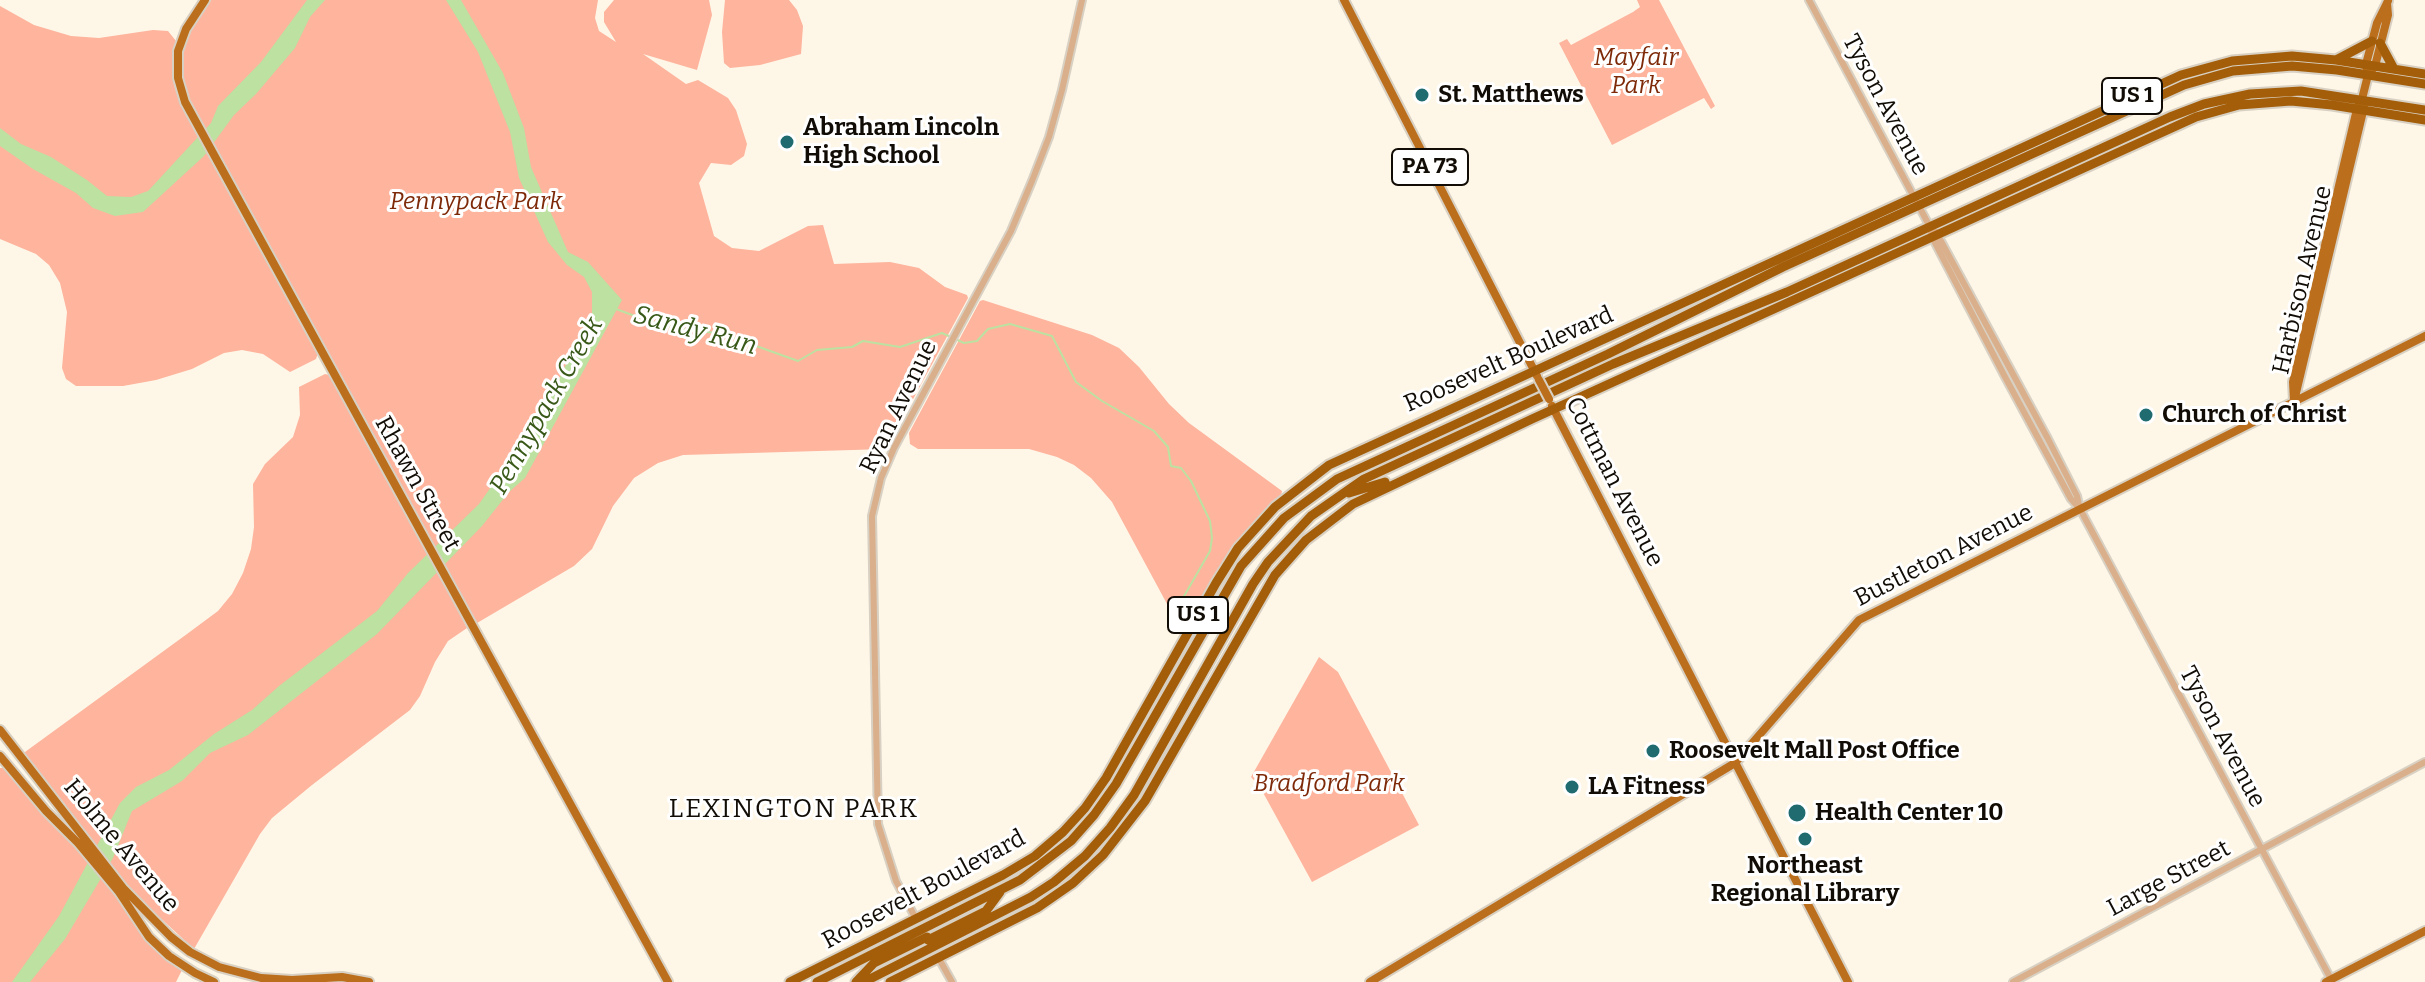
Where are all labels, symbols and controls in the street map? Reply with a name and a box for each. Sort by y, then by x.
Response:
street label: Tyson Avenue [1836,30,1934,180]
park label: Mayfair Park [1594,44,1678,100]
road number: US 1 [2102,78,2162,114]
place label: St. Matthews [1438,81,1584,109]
marker: St. Matthews [1413,86,1431,104]
place label: Abraham Lincoln High School [803,114,999,170]
marker: Abraham Lincoln High School [778,133,796,151]
road number: PA 73 [1392,149,1468,185]
street label: Harbison Avenue [2267,183,2339,377]
park label: Pennypack Park [389,188,563,216]
water label: Sandy Run [630,300,760,362]
street label: Roosevelt Boulevard [1400,301,1618,419]
water label: Pennypack Creek [484,312,610,500]
street label: Ryan Avenue [854,336,944,478]
street label: Cottman Avenue [1559,392,1669,572]
place label: Church of Christ [2162,401,2347,429]
marker: Church of Christ [2137,406,2155,424]
street label: Rhawn Street [368,411,466,557]
street label: Bustleton Avenue [1850,499,2038,613]
road number: US 1 [1168,597,1228,633]
street label: Tyson Avenue [2173,662,2271,812]
place label: Roosevelt Mall Post Office [1669,737,1960,765]
marker: Roosevelt Mall Post Office [1644,742,1662,760]
park label: Bradford Park [1253,770,1405,798]
place label: LA Fitness [1588,773,1705,801]
street label: Holme Avenue [57,774,185,918]
marker: LA Fitness [1563,778,1581,796]
district label: LEXINGTON PARK [669,794,919,826]
place label: Health Center 10 [1815,799,2003,827]
marker: Health Center 10 [1786,802,1808,824]
street label: Roosevelt Boulevard [818,824,1030,956]
marker: Northeast Regional Library [1796,830,1814,848]
street label: Large Street [2103,835,2235,923]
place label: Northeast Regional Library [1711,852,1899,908]

